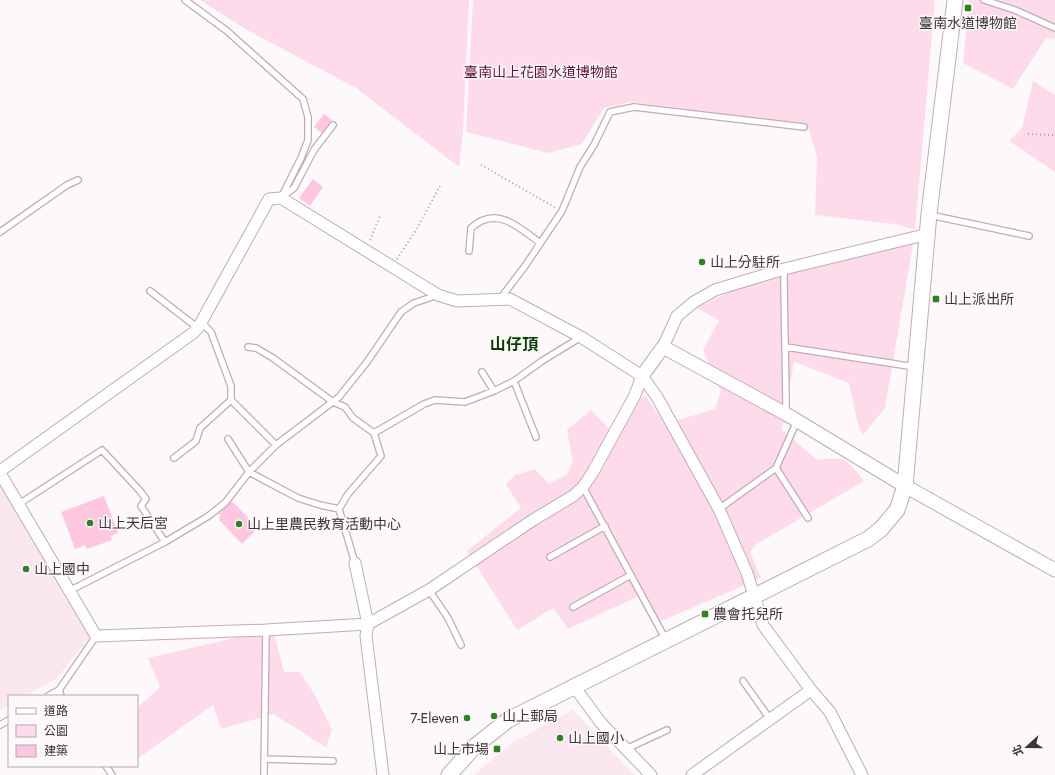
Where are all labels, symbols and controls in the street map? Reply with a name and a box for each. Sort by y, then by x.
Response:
marker: 臺南水道博物館 [963,3,973,13]
place label: 臺南水道博物館 [919,13,1017,33]
park label: 臺南山上花園水道博物館 [464,62,618,82]
place label: 山上分駐所 [710,252,780,272]
marker: 山上分駐所 [697,257,707,267]
place label: 山上派出所 [944,289,1014,309]
marker: 山上派出所 [931,294,941,304]
district label: 山仔頂 [490,333,539,356]
place label: 山上天后宮 [98,513,168,533]
place label: 山上里農民教育活動中心 [247,514,401,534]
marker: 山上天后宮 [85,518,95,528]
marker: 山上里農民教育活動中心 [234,519,244,529]
place label: 山上國中 [34,559,90,579]
marker: 山上國中 [21,564,31,574]
place label: 農會托兒所 [713,604,783,624]
marker: 農會托兒所 [700,609,710,619]
legend [8,695,138,767]
text: 道路 [44,702,68,720]
place label: 山上郵局 [502,706,558,726]
place label: 7-Eleven [410,708,459,728]
marker: 山上郵局 [489,711,499,721]
marker: 7-Eleven [462,713,472,723]
text: 公園 [44,722,68,740]
north arrow [1007,727,1047,767]
place label: 山上國小 [568,728,624,748]
marker: 山上國小 [555,733,565,743]
place label: 山上市場 [433,739,489,759]
text: 建築 [44,742,68,760]
text: 北 [1008,743,1027,759]
marker: 山上市場 [492,744,502,754]

